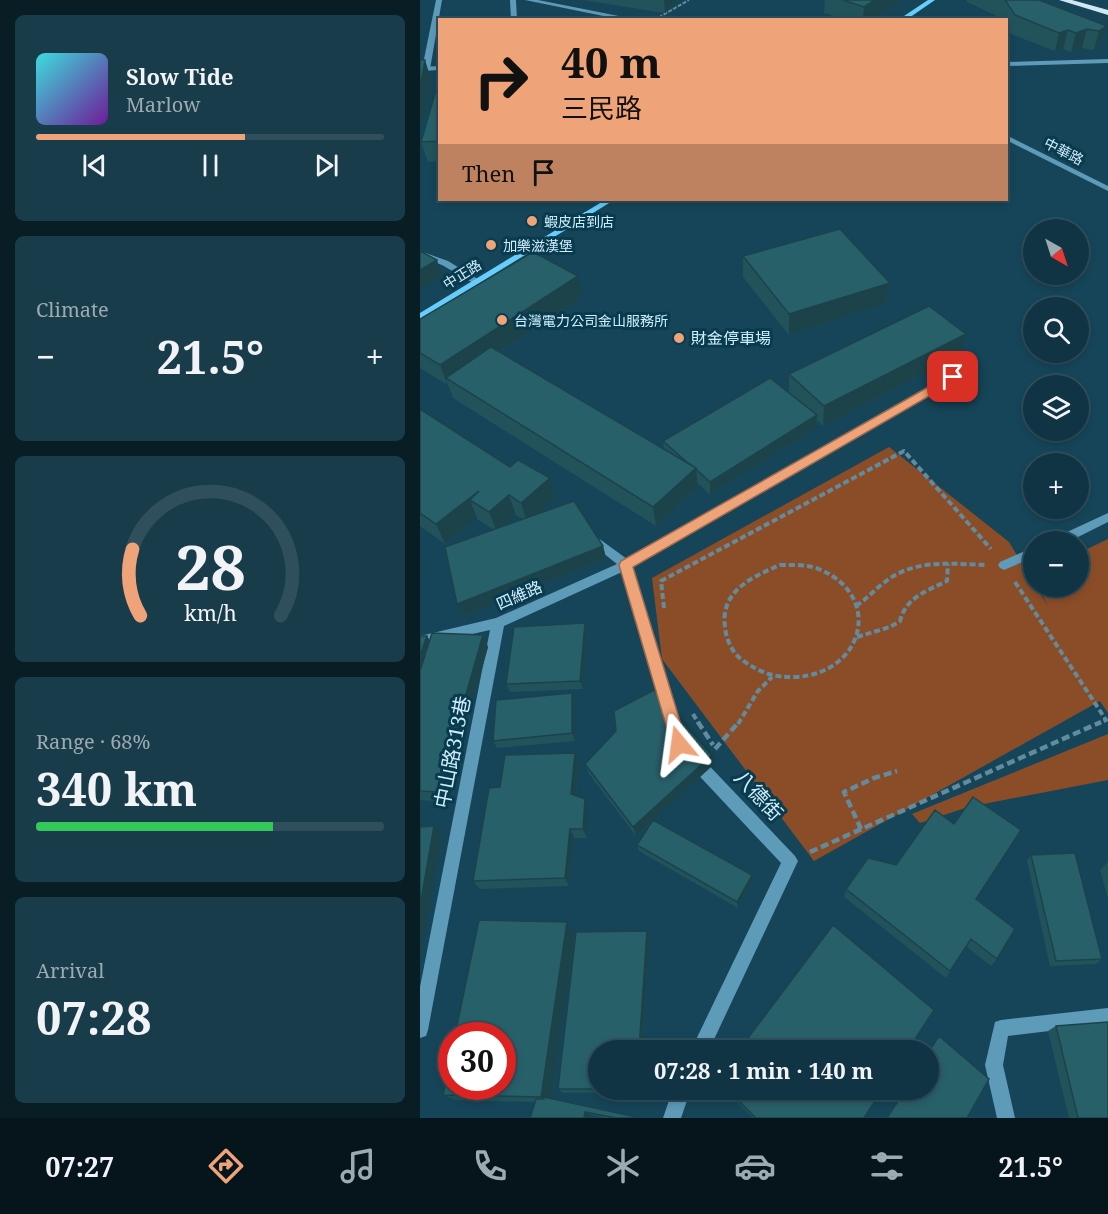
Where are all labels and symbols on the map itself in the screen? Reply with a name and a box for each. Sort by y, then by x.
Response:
street label: 中華路 [1041,133,1087,169]
place label: 蝦皮店到店 [544,212,614,231]
marker: 蝦皮店到店 [525,214,539,228]
north arrow [1023,219,1089,285]
place label: 加樂滋漢堡 [503,236,573,255]
marker: 加樂滋漢堡 [484,238,498,252]
street label: 中正路 [439,255,485,293]
place label: 台灣電力公司金山服務所 [514,311,668,330]
marker: 台灣電力公司金山服務所 [495,313,509,327]
place label: 財金停車場 [691,327,771,349]
marker: 財金停車場 [672,331,686,345]
pin [927,351,978,402]
street label: 四維路 [493,575,545,615]
street label: 中山路313巷 [428,694,476,810]
position arrow [647,712,711,776]
street label: 八德街 [729,764,789,826]
speed limit sign: 30 [438,1022,516,1100]

